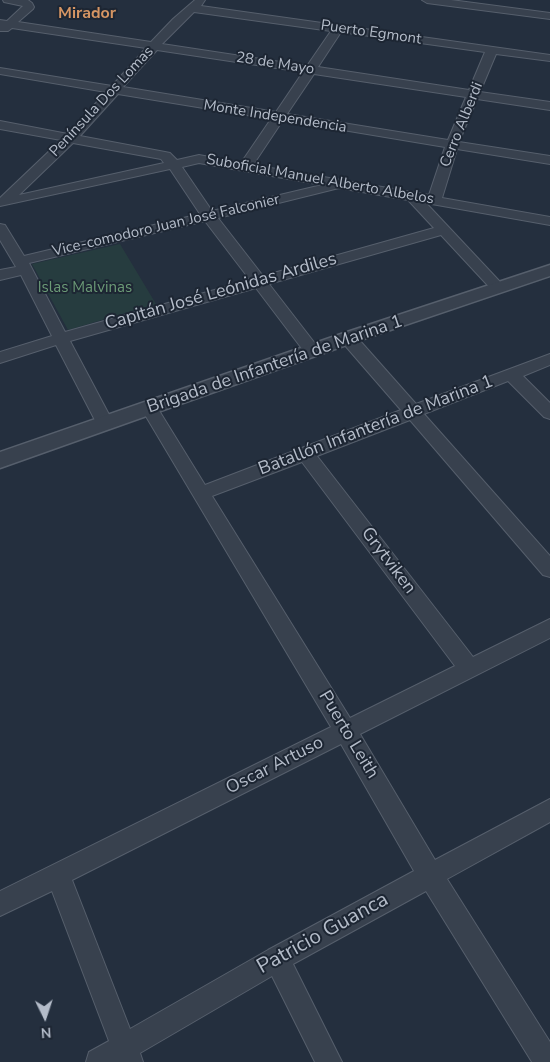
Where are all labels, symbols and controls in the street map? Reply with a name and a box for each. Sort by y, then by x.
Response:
district label: Mirador [58,4,116,24]
street label: Puerto Egmont [320,17,422,49]
street label: Península Dos Lomas [46,43,158,161]
street label: 28 de Mayo [235,49,315,79]
street label: Cerro Alberdi [437,80,487,170]
street label: Monte Independencia [202,97,348,137]
street label: Suboficial Manuel Alberto Albelos [205,151,435,209]
street label: Vice-comodoro Juan José Falconier [51,191,281,261]
street label: Capitán José Leónidas Ardiles [103,249,339,335]
park label: Islas Malvinas [38,279,132,297]
street label: Brigada de Infantería de Marina 1 [144,311,406,419]
street label: Batallón Infantería de Marina 1 [256,371,496,481]
street label: Grytviken [356,523,420,599]
street label: Puerto Leith [313,687,383,783]
street label: Oscar Artuso [223,732,327,800]
street label: Patricio Guanca [253,888,393,980]
north arrow [20,992,70,1042]
text: N [40,1023,52,1042]

